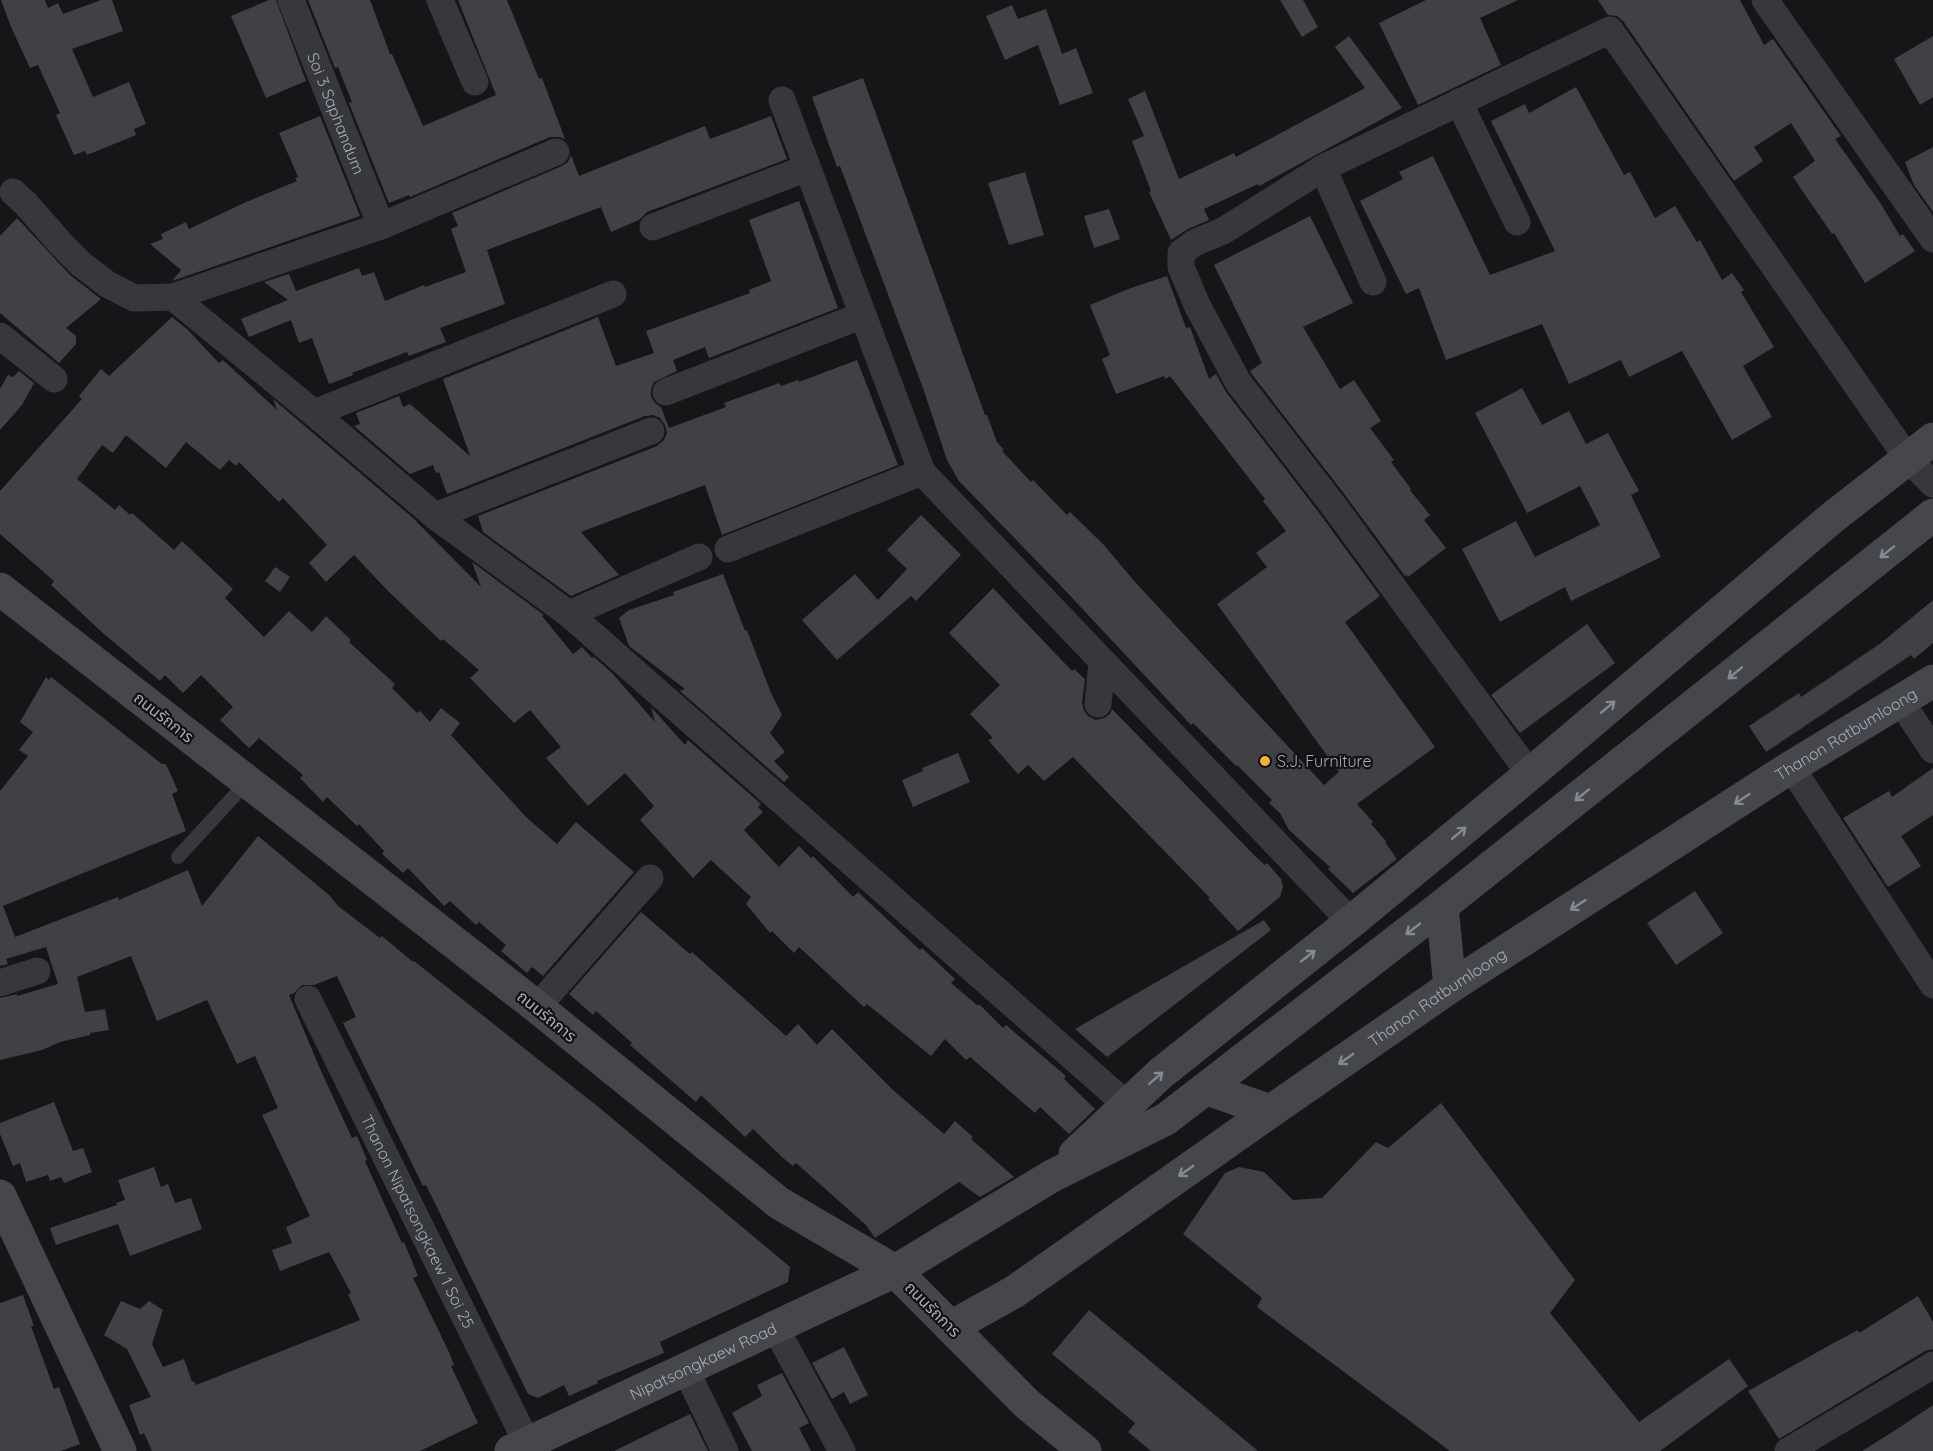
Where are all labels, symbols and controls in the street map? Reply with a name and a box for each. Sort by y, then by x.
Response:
street label: Soi 3 Saphandum [303,50,369,177]
one-way arrow [1879,545,1895,558]
one-way arrow [1727,667,1743,680]
street label: Thanon Ratbumloong [1771,683,1920,785]
street label: ถนนรัถการ [130,687,198,747]
one-way arrow [1600,701,1616,714]
place label: S.J. Furniture [1277,751,1371,771]
marker: S.J. Furniture [1258,754,1272,768]
one-way arrow [1574,788,1590,801]
one-way arrow [1734,793,1751,805]
one-way arrow [1451,826,1467,839]
one-way arrow [1570,899,1587,911]
one-way arrow [1405,922,1421,935]
street label: Thanon Ratbumloong [1364,943,1510,1051]
one-way arrow [1300,950,1316,963]
street label: ถนนรัถการ [513,986,581,1046]
one-way arrow [1338,1053,1354,1065]
one-way arrow [1148,1071,1163,1085]
street label: Thanon Nipatsongkaew 1 Soi 25 [357,1111,479,1332]
one-way arrow [1178,1165,1194,1177]
street label: ถนนรัถการ [901,1277,965,1341]
street label: Nipatsongkaew Road [626,1318,780,1404]

